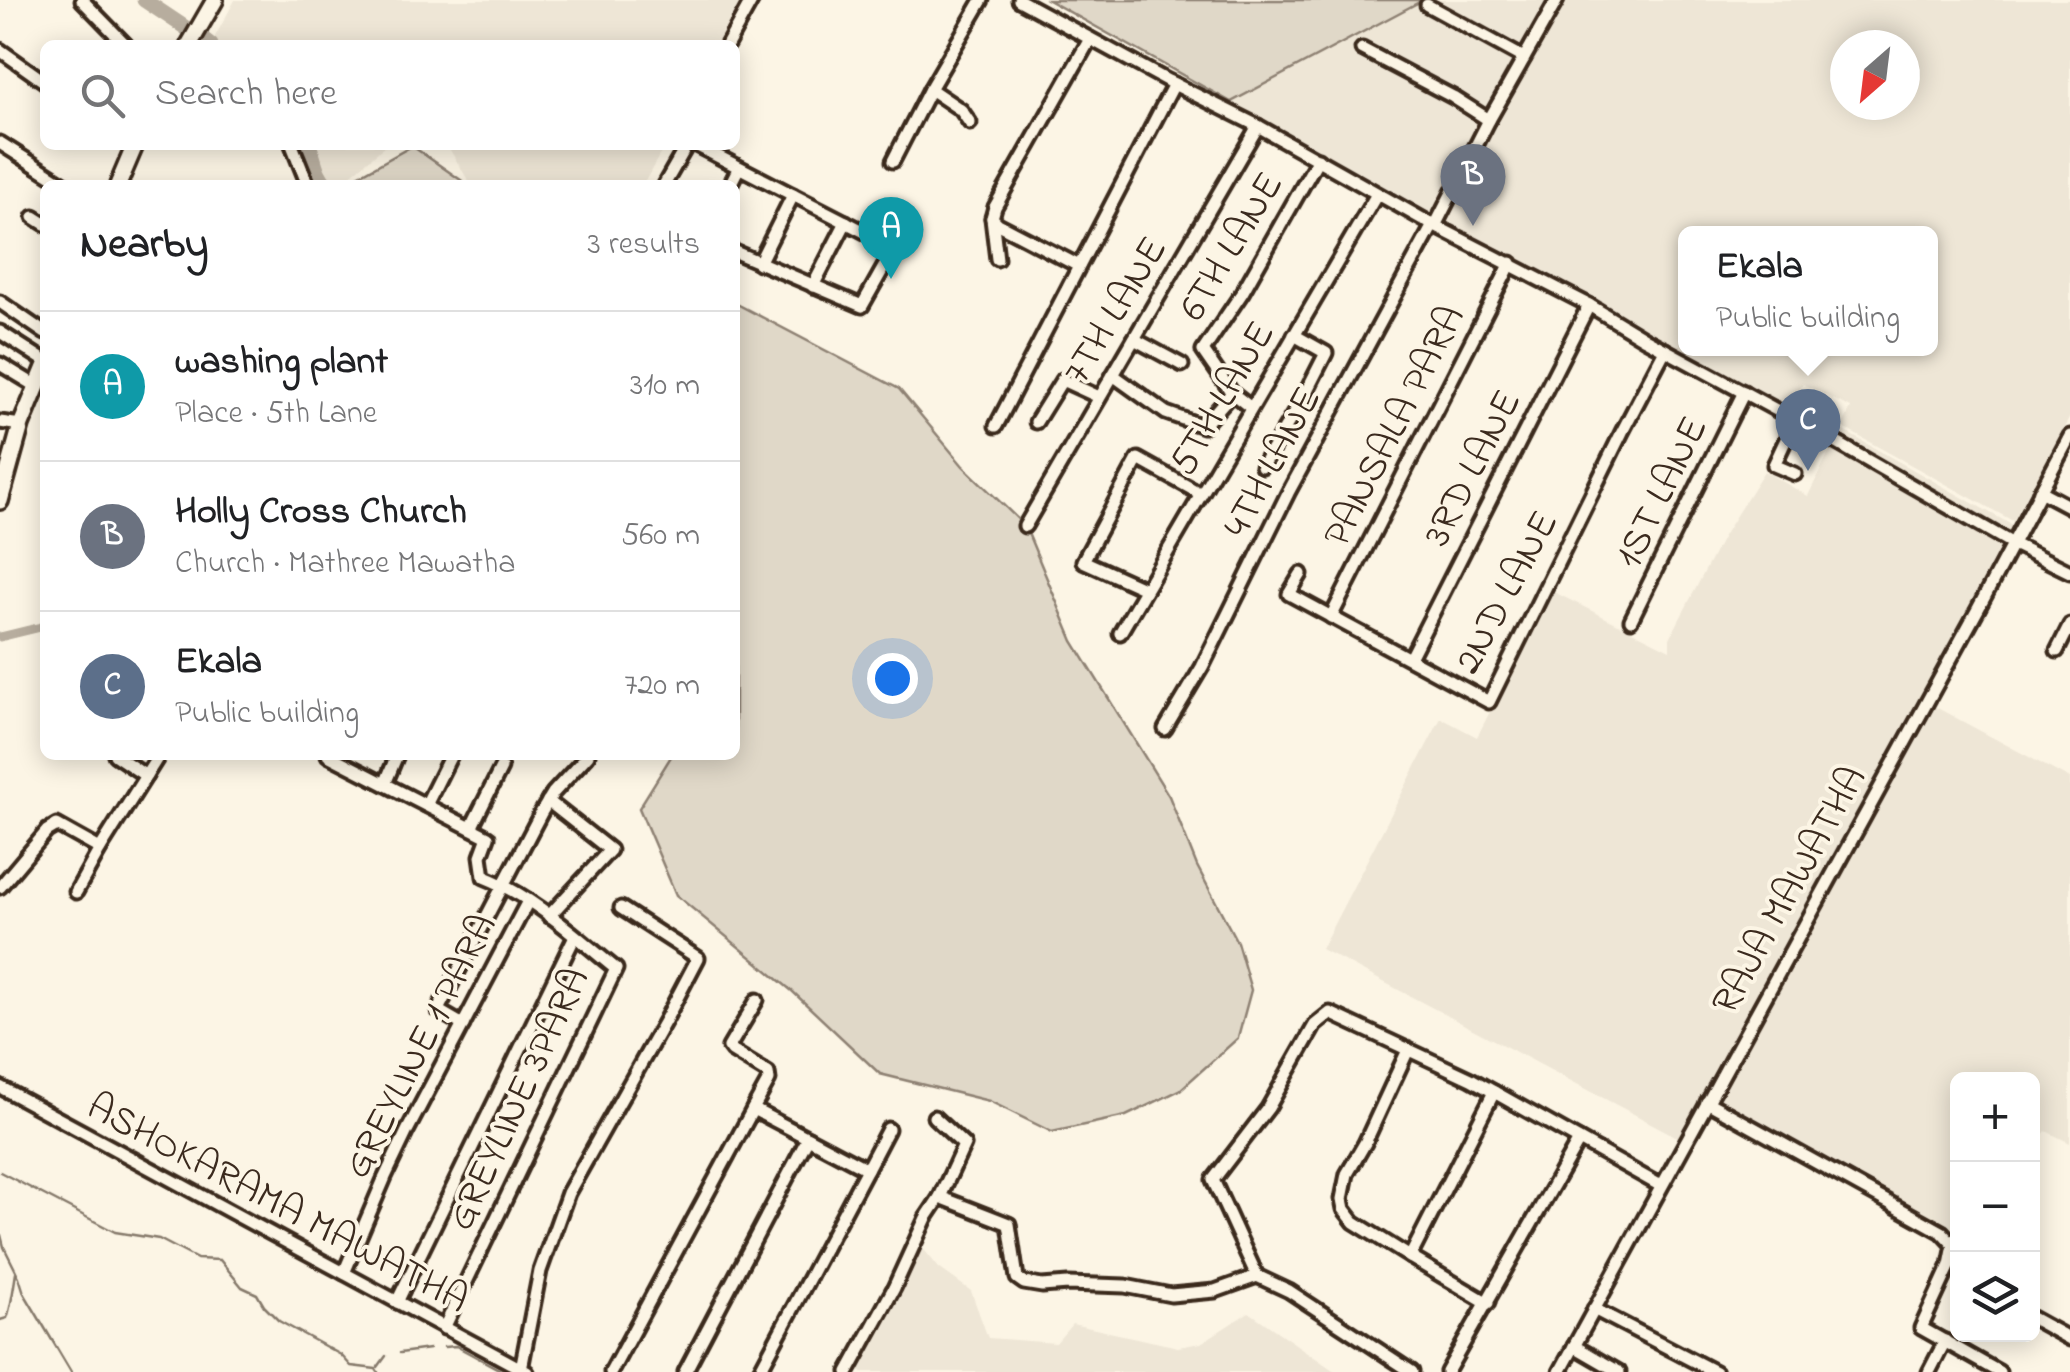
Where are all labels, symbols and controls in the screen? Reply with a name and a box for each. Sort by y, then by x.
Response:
north arrow [1830,30,1920,120]
search box [40,40,740,150]
text: Search here [155,67,337,123]
icon: search [75,68,130,123]
pin: B [1440,144,1506,226]
street label: 6TH LANE [1165,162,1300,333]
pin: A [858,196,924,279]
text: Nearby [80,215,208,276]
text: 3 results [588,222,700,269]
street label: 7TH LANE [1050,226,1184,397]
popup [1678,226,1938,356]
text: Ekala [1716,240,1803,296]
street label: PANSALA PARA [1310,296,1482,558]
text: Public building [1716,296,1900,343]
street label: 5TH LANE [1156,311,1292,487]
text: washing plant [175,335,388,391]
text: A [103,363,122,410]
text: 310 m [630,363,700,410]
street label: 4TH LANE [1210,377,1338,549]
street label: 3RD LANE [1409,380,1539,558]
pin: C [1776,388,1840,471]
text: Place · 5th Lane [175,391,377,438]
street label: 1ST LANE [1601,407,1725,579]
text: Holly Cross Church [175,485,467,541]
street label: 2ND LANE [1440,501,1576,685]
text: B [102,513,123,560]
text: 560 m [621,513,700,560]
text: Church · Mathree Mawatha [175,541,516,588]
text: Ekala [175,635,262,691]
your location [867,653,918,704]
text: C [104,663,121,710]
text: 720 m [624,663,700,710]
text: Public building [175,691,359,738]
street label: RAJA MAWATHA [1698,756,1884,1026]
street label: GREYLINE 1 PARA [330,904,514,1190]
street label: GREYLINE 3PARA [433,959,607,1241]
map controls [1950,1072,2040,1342]
button: + [1950,1072,2040,1162]
street label: ASHOKARAMA MAWATHA [75,1079,478,1331]
button: − [1950,1162,2040,1252]
button: layers [1950,1252,2040,1342]

